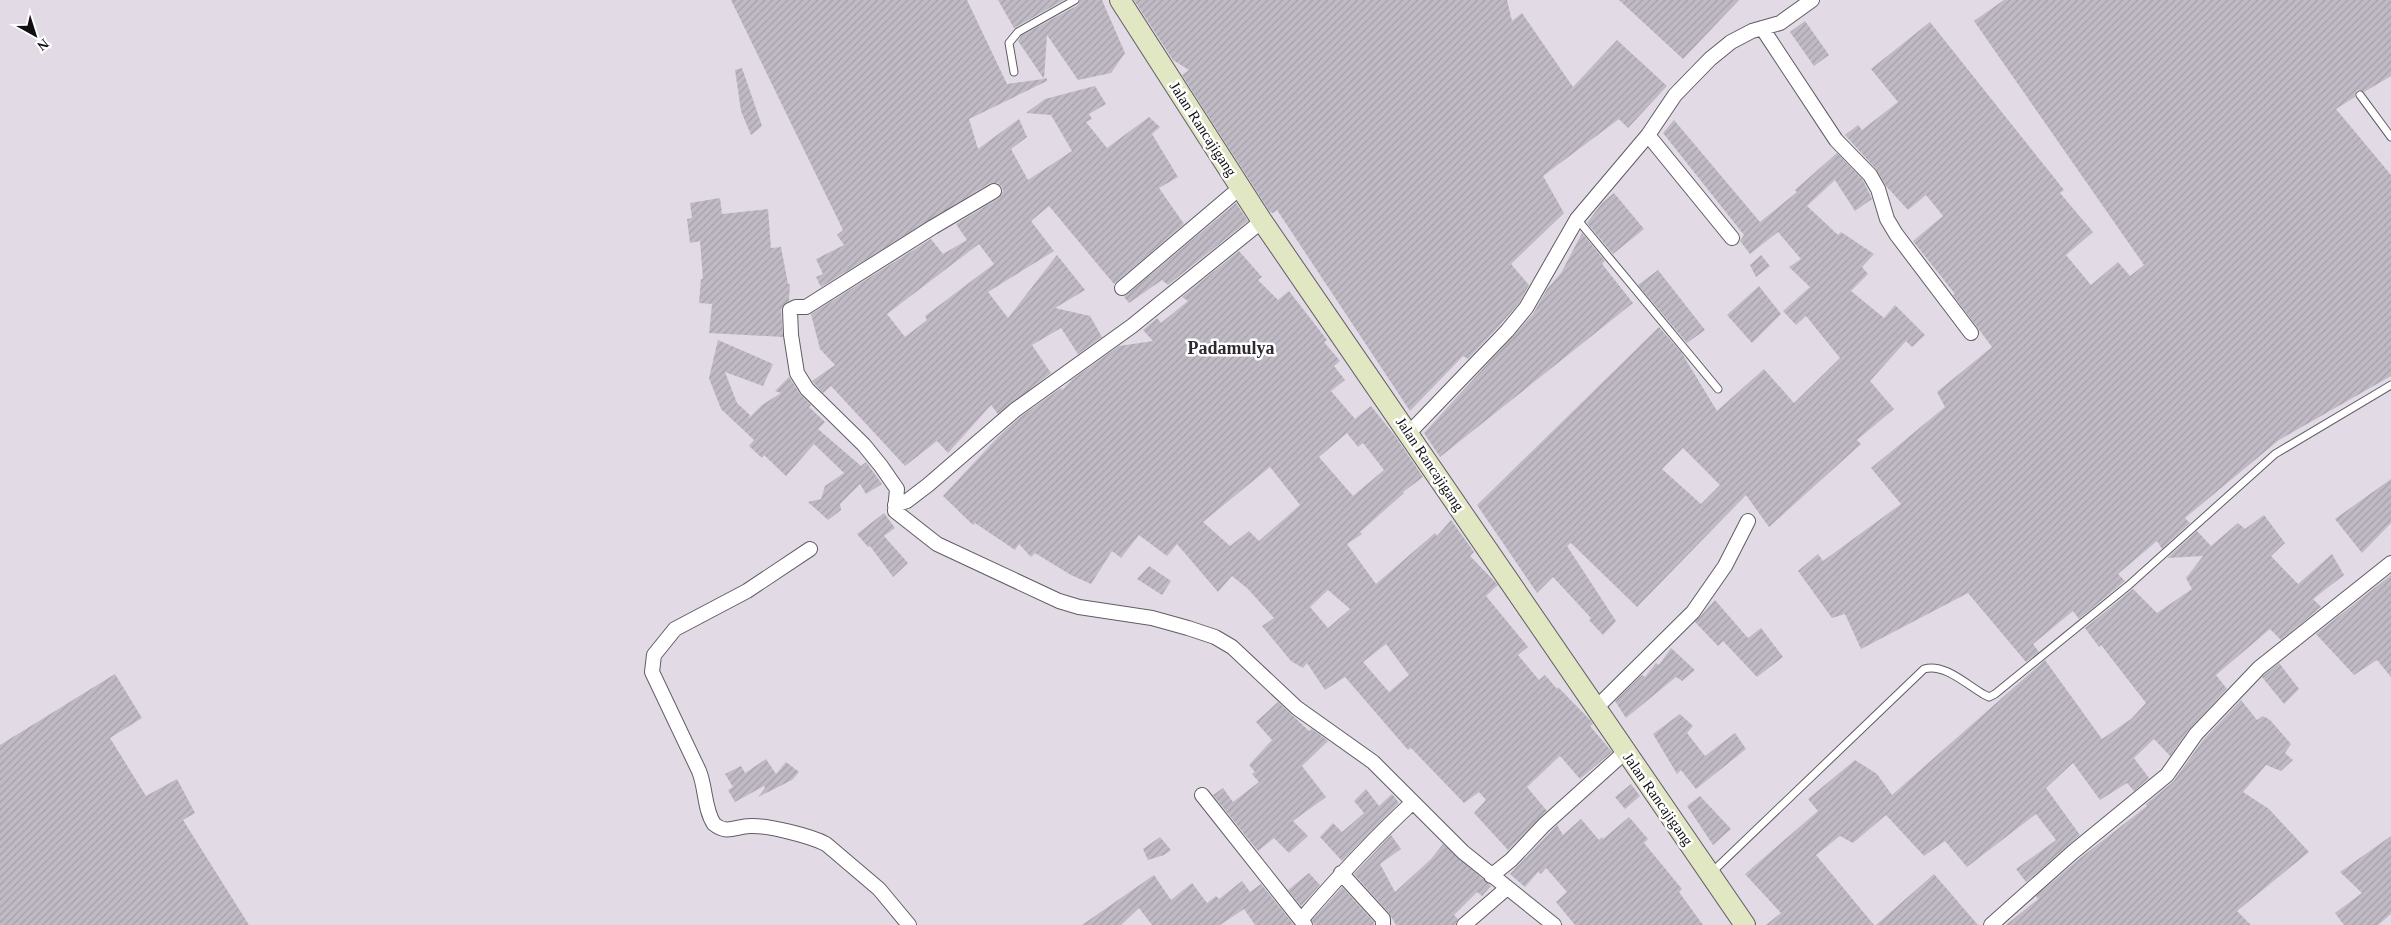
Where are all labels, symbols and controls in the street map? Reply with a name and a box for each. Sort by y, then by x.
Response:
north arrow [10,10,60,60]
text: N [34,36,52,54]
street label: Jalan Rancajigang [1166,79,1240,180]
district label: Padamulya [1187,338,1275,358]
street label: Jalan Rancajigang [1393,414,1468,514]
street label: Jalan Rancajigang [1620,750,1696,849]

